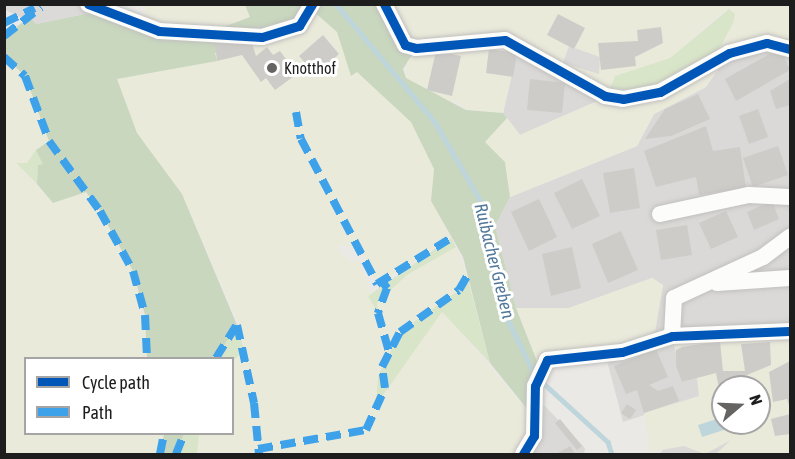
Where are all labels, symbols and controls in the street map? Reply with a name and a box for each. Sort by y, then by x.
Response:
place label: Knotthof [284,58,336,78]
marker: Knotthof [265,61,279,75]
water label: Ruibacher Greben [469,201,519,321]
legend [24,357,234,435]
text: Cycle path [82,372,150,393]
north arrow [711,375,771,435]
text: N [746,392,766,407]
text: Path [82,402,113,423]

